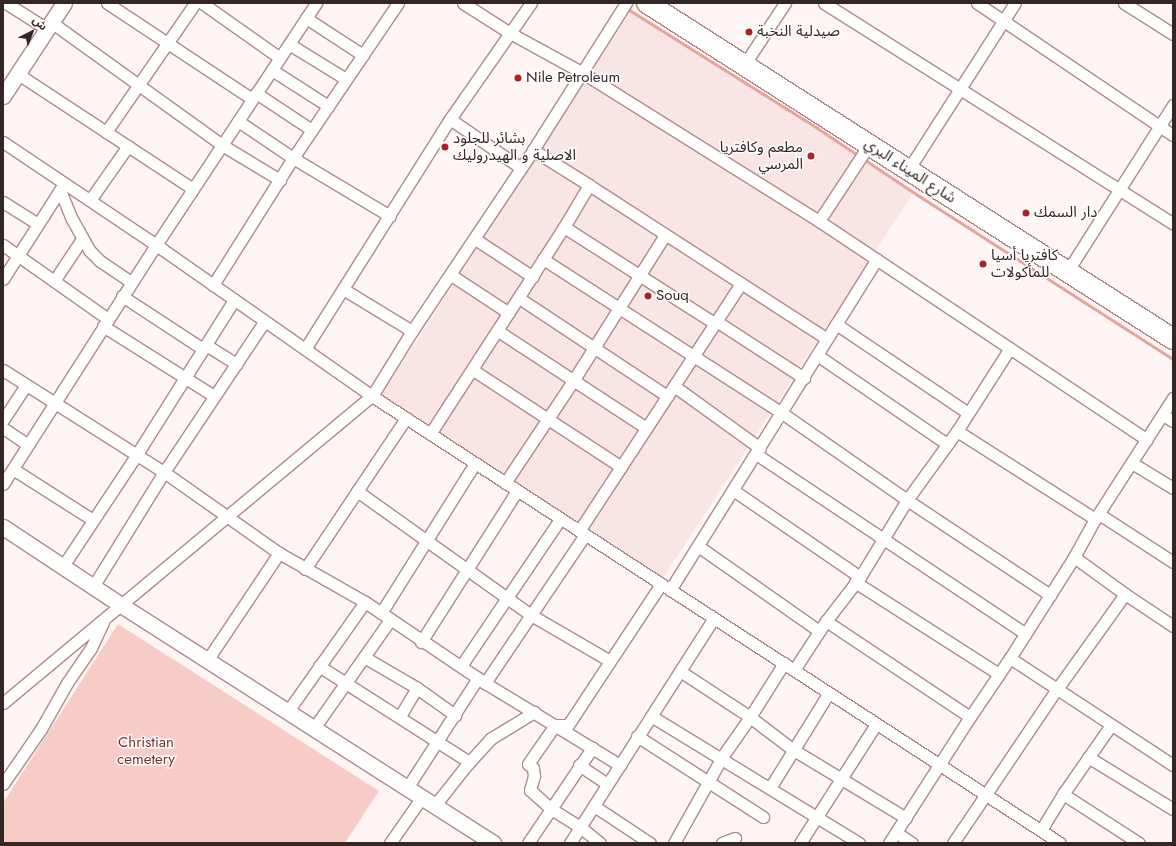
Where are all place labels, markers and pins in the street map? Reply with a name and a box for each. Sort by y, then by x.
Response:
place label: صيدلية النخبة [757,23,840,41]
marker: صيدلية النخبة [744,27,754,37]
place label: Nile Petroleum [526,69,620,87]
marker: Nile Petroleum [513,73,523,83]
place label: بشائر للجلود الاصلية و الهيدروليك [453,129,576,164]
place label: مطعم وكافتريا المرسي [720,138,803,173]
marker: بشائر للجلود الاصلية و الهيدروليك [440,142,450,152]
marker: مطعم وكافتريا المرسي [806,151,816,161]
place label: دار السمك [1034,204,1097,222]
marker: دار السمك [1021,208,1031,218]
place label: كافتريا أسيا للمأكولات [991,246,1058,281]
marker: كافتريا أسيا للمأكولات [978,259,988,269]
place label: Souq [656,287,689,305]
marker: Souq [643,291,653,301]

